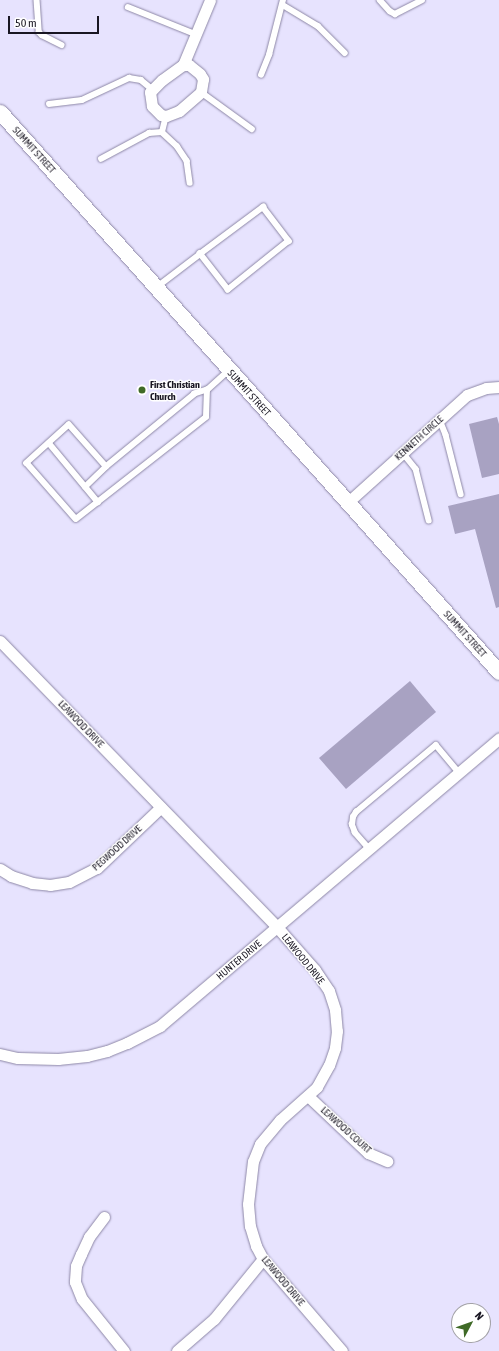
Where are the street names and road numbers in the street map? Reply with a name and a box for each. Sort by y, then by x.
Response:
street label: SUMMIT STREET [10,124,58,176]
street label: SUMMIT STREET [225,367,273,419]
street label: KENNETH CIRCLE [392,413,446,463]
street label: SUMMIT STREET [441,608,489,660]
street label: LEAWOOD DRIVE [56,698,106,750]
street label: PEGWOOD DRIVE [90,823,144,873]
street label: LEAWOOD DRIVE [279,932,327,986]
street label: HUNTER DRIVE [214,938,264,982]
street label: LEAWOOD COURT [318,1104,374,1156]
street label: LEAWOOD DRIVE [259,1254,307,1308]

